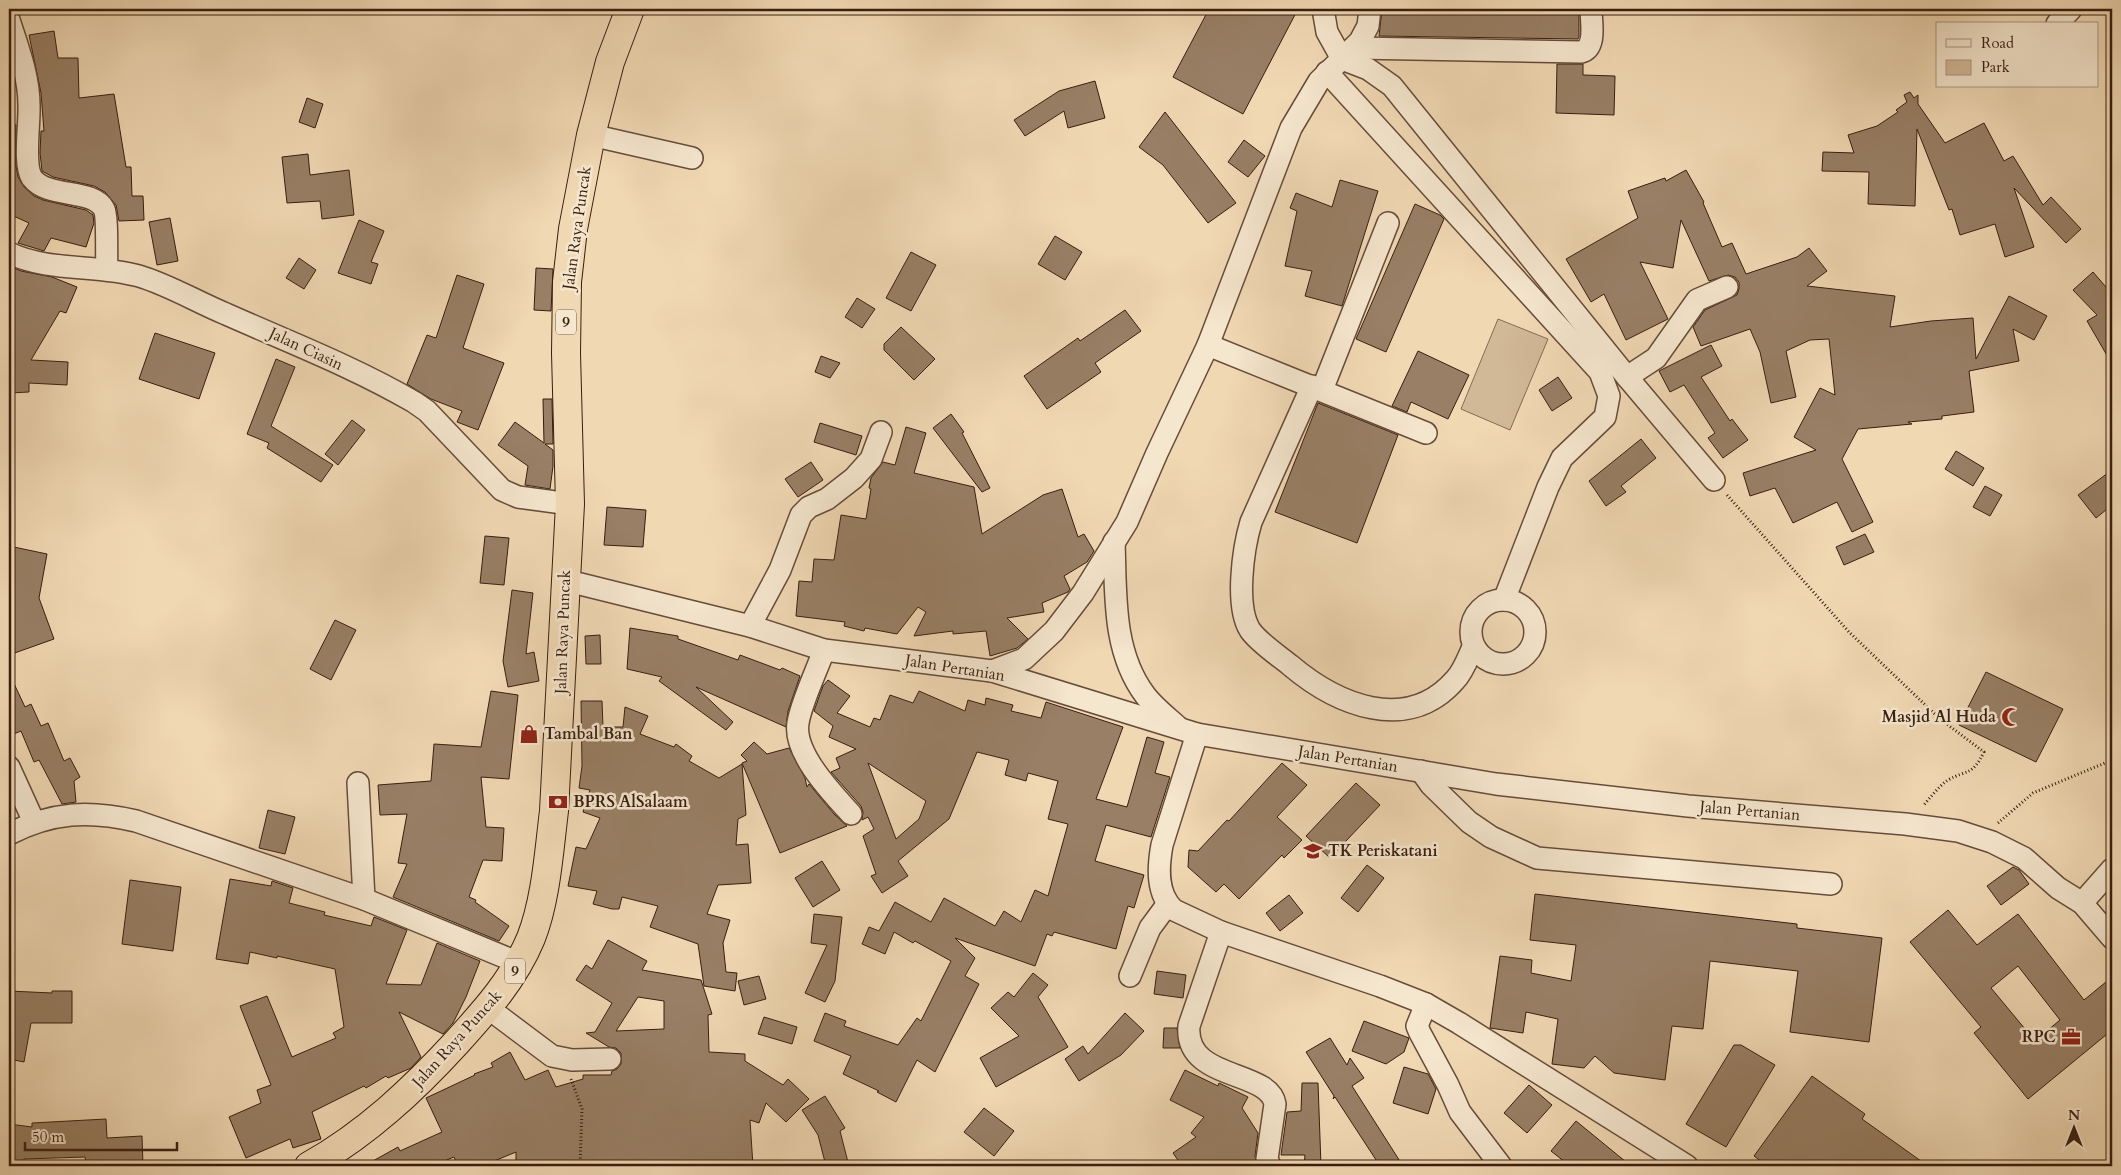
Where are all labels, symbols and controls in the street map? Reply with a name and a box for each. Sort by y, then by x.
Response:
legend [1936,22,2098,88]
text: Road [1981,33,2014,53]
text: Park [1981,57,2010,77]
street label: Jalan Raya Puncak [557,164,597,293]
road number: 9 [556,310,576,334]
street label: Jalan Ciasin [264,321,347,376]
street label: Jalan Raya Puncak [550,569,576,697]
street label: Jalan Pertanian [902,649,1007,687]
place label: Masjid Al Huda [1882,706,1996,728]
mosque icon: Masjid Al Huda [2000,706,2022,728]
shop icon: Tambal Ban [518,723,540,745]
place label: Tambal Ban [544,723,633,745]
street label: Jalan Pertanian [1295,740,1400,778]
bank icon: BPRS AlSalaam [547,791,569,813]
place label: BPRS AlSalaam [573,791,688,813]
street label: Jalan Pertanian [1697,795,1801,826]
school or university icon: TK Periskatani [1302,840,1324,862]
place label: TK Periskatani [1328,840,1438,862]
road number: 9 [505,958,525,984]
street label: Jalan Raya Puncak [406,985,507,1094]
place label: RPC [2022,1026,2056,1048]
office icon: RPC [2060,1026,2082,1048]
north arrow [2048,1102,2098,1152]
text: N [2068,1106,2080,1125]
scale bar [25,1120,178,1152]
text: 50 m [32,1127,64,1147]

